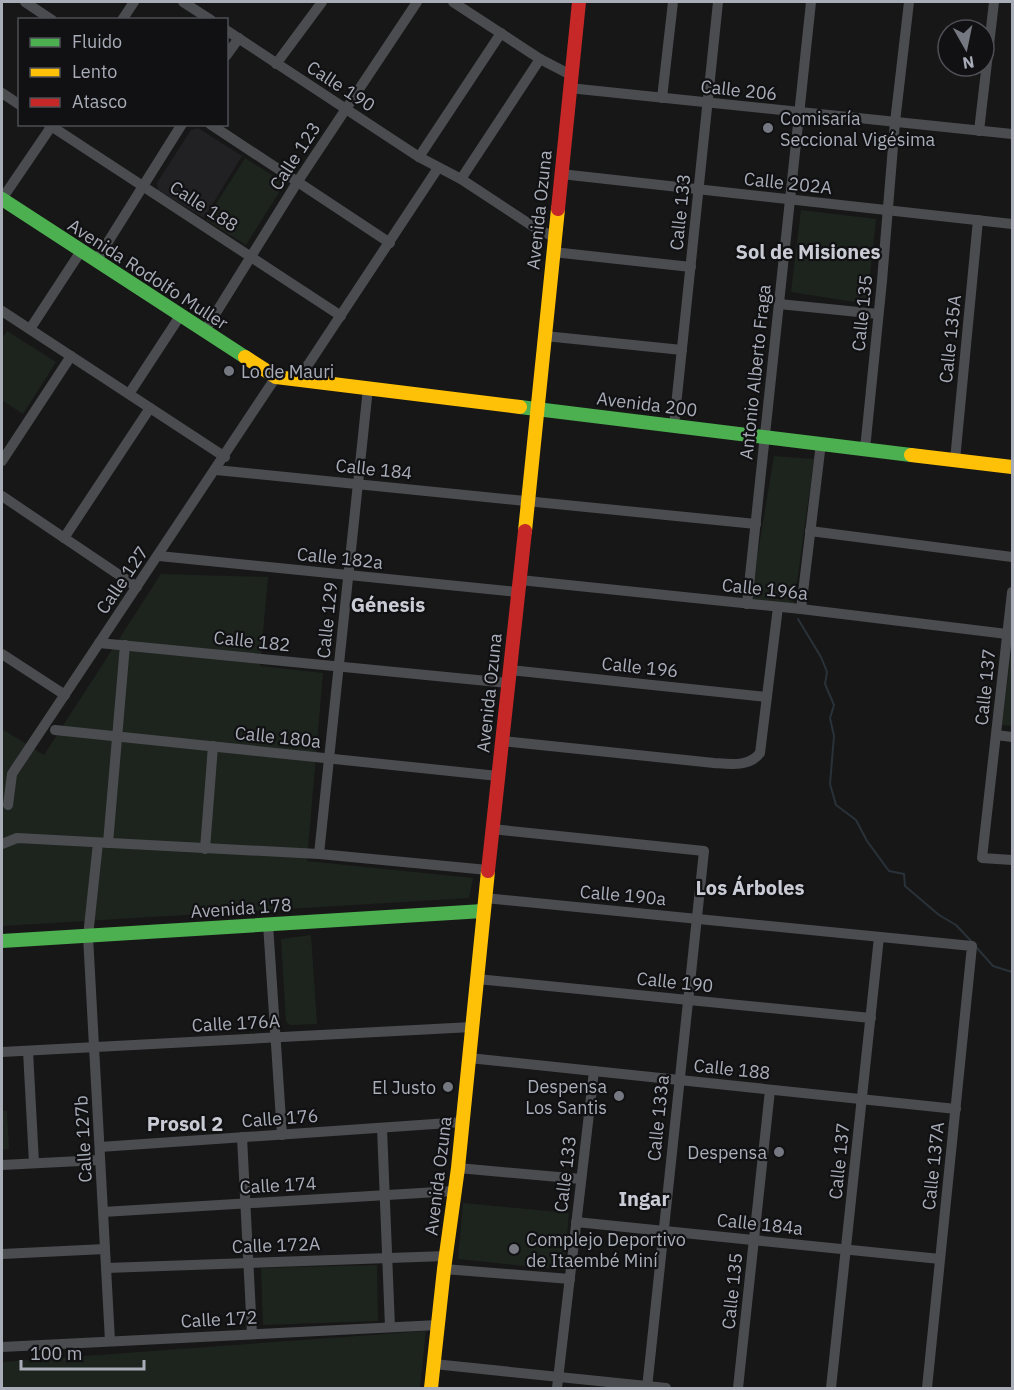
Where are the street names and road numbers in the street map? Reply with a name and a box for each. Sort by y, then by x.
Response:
street label: Calle 190 [302,55,380,117]
street label: Calle 206 [699,75,779,105]
street label: Calle 123 [264,117,326,195]
street label: Avenida Ozuna [521,149,557,271]
street label: Calle 202A [743,167,834,199]
street label: Calle 133 [665,172,695,252]
street label: Calle 188 [165,175,243,237]
street label: Avenida Rodolfo Muller [63,214,233,335]
street label: Calle 135 [847,273,877,353]
street label: Antonio Alberto Fraga [734,283,776,461]
street label: Calle 135A [934,293,966,384]
street label: Avenida 200 [595,386,699,422]
street label: Calle 184 [334,454,414,484]
street label: Calle 127 [91,542,153,618]
street label: Calle 182a [296,542,385,574]
street label: Calle 196a [721,573,810,605]
street label: Calle 129 [312,580,342,660]
street label: Calle 182 [212,626,292,656]
street label: Avenida Ozuna [471,632,507,754]
street label: Calle 137 [970,647,1000,727]
street label: Calle 196 [600,652,680,682]
street label: Calle 180a [234,721,323,753]
street label: Calle 190a [579,880,668,910]
street label: Avenida 178 [190,893,292,923]
street label: Calle 190 [635,967,715,997]
street label: Calle 176A [191,1009,281,1037]
street label: Calle 188 [692,1054,772,1084]
street label: Calle 133a [642,1073,674,1162]
street label: Calle 127b [69,1095,97,1183]
street label: Calle 176 [241,1104,319,1132]
street label: Avenida Ozuna [419,1115,457,1237]
street label: Calle 137A [917,1120,949,1211]
street label: Calle 137 [824,1121,854,1201]
street label: Calle 133 [549,1134,581,1214]
street label: Calle 174 [239,1171,317,1198]
street label: Calle 184a [716,1208,805,1240]
street label: Calle 172A [231,1232,321,1258]
street label: Calle 135 [717,1251,747,1331]
street label: Calle 172 [180,1306,258,1332]

